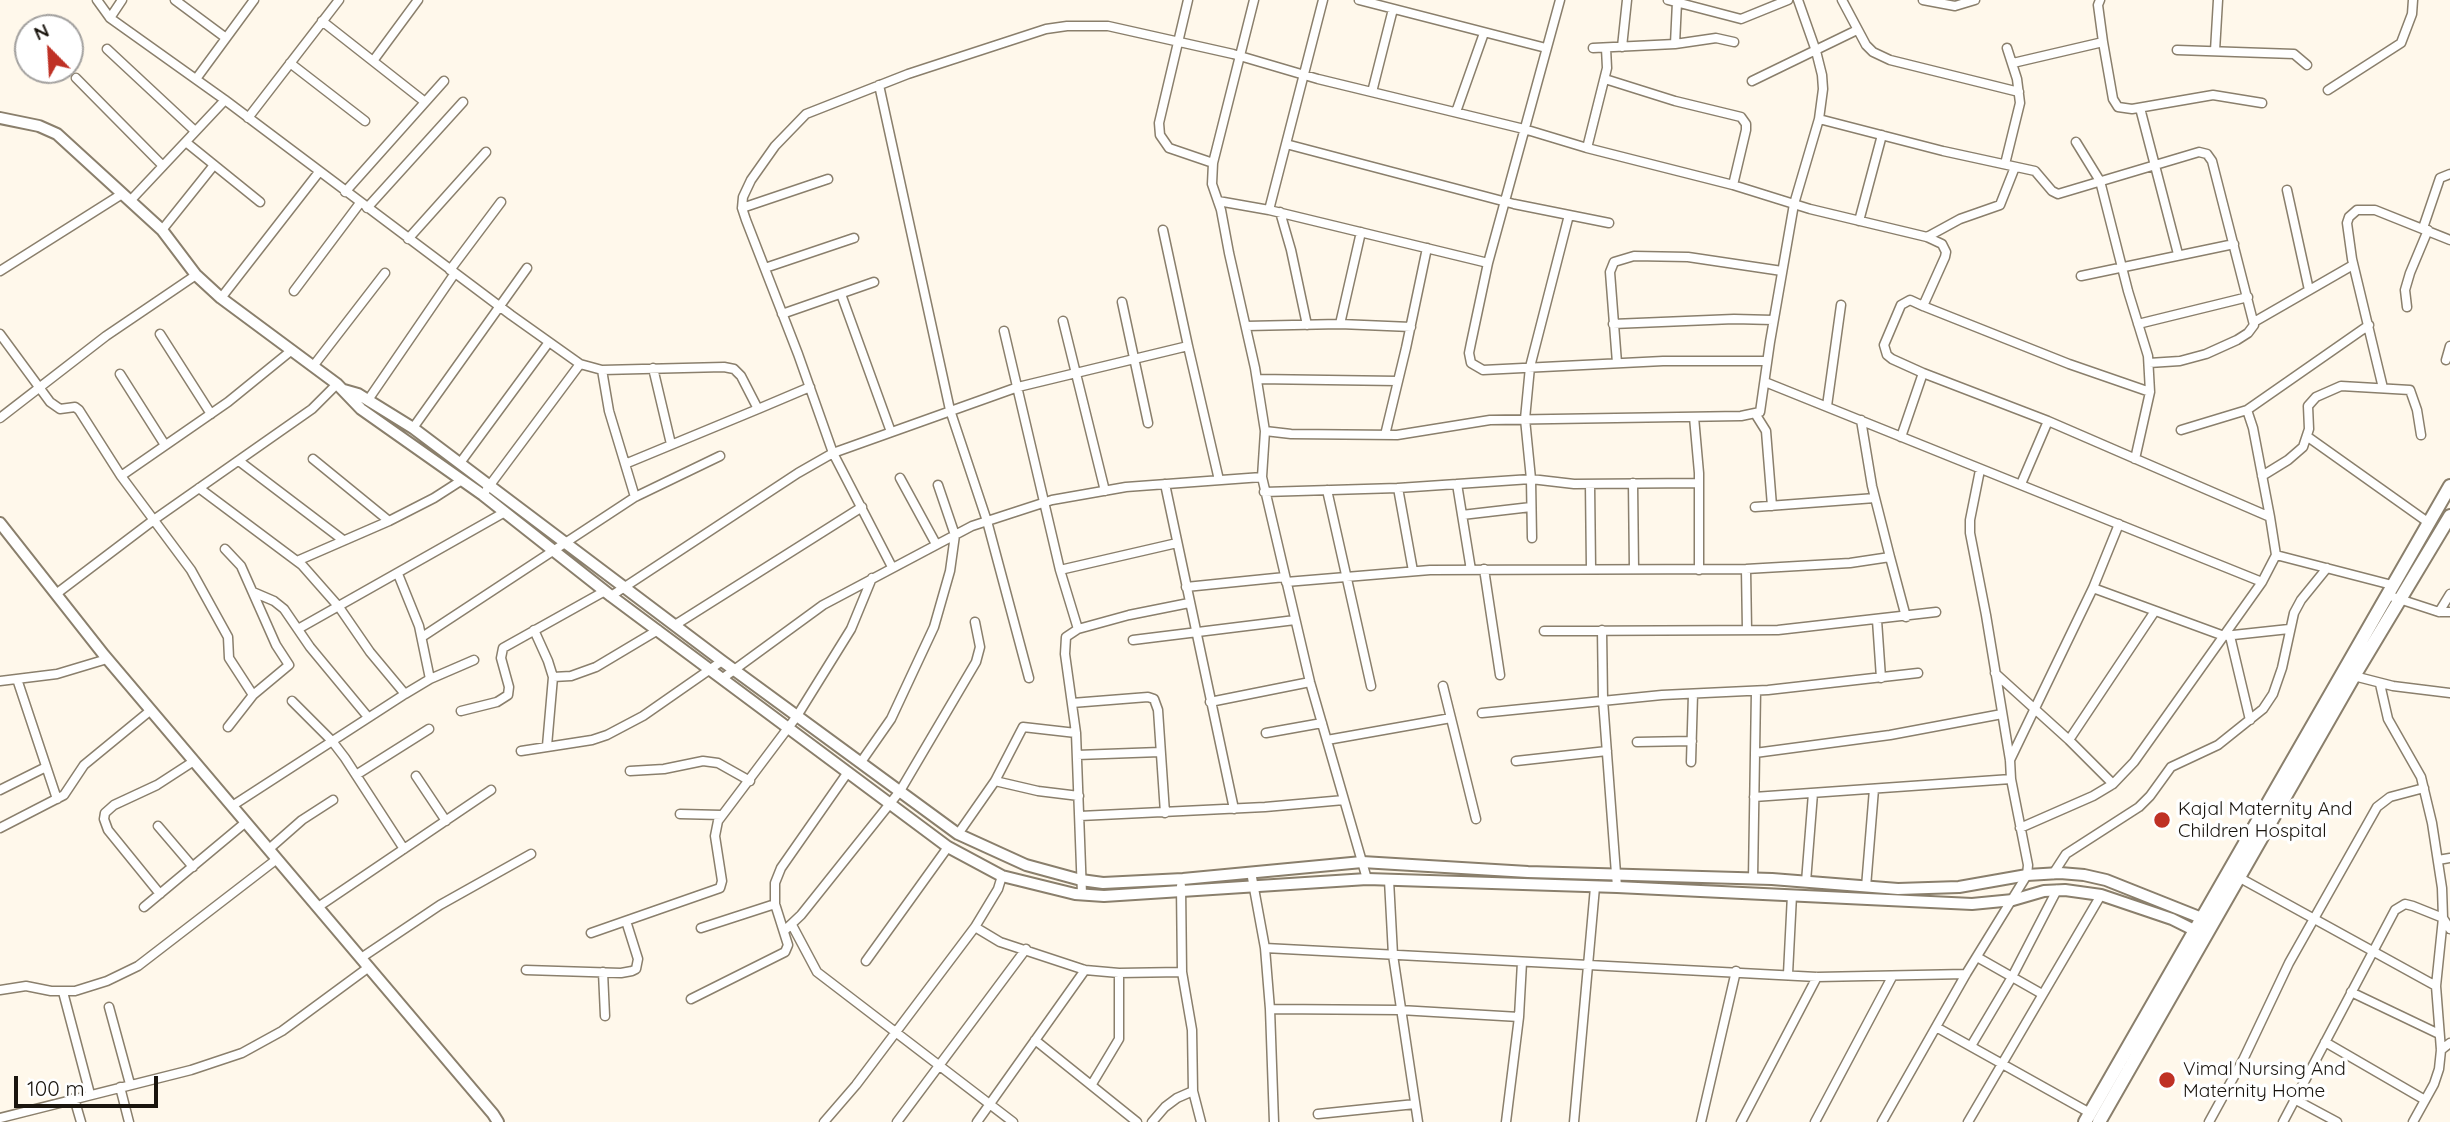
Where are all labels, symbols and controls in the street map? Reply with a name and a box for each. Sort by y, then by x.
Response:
north arrow [14,14,84,84]
text: N [30,18,53,45]
place label: Kajal Maternity And Children Hospital [2178,798,2352,842]
marker: Kajal Maternity And Children Hospital [2152,810,2172,830]
place label: Vimal Nursing And Maternity Home [2183,1058,2346,1102]
scale bar [18,1062,161,1106]
marker: Vimal Nursing And Maternity Home [2157,1070,2177,1090]
text: 100 m [27,1075,85,1101]

